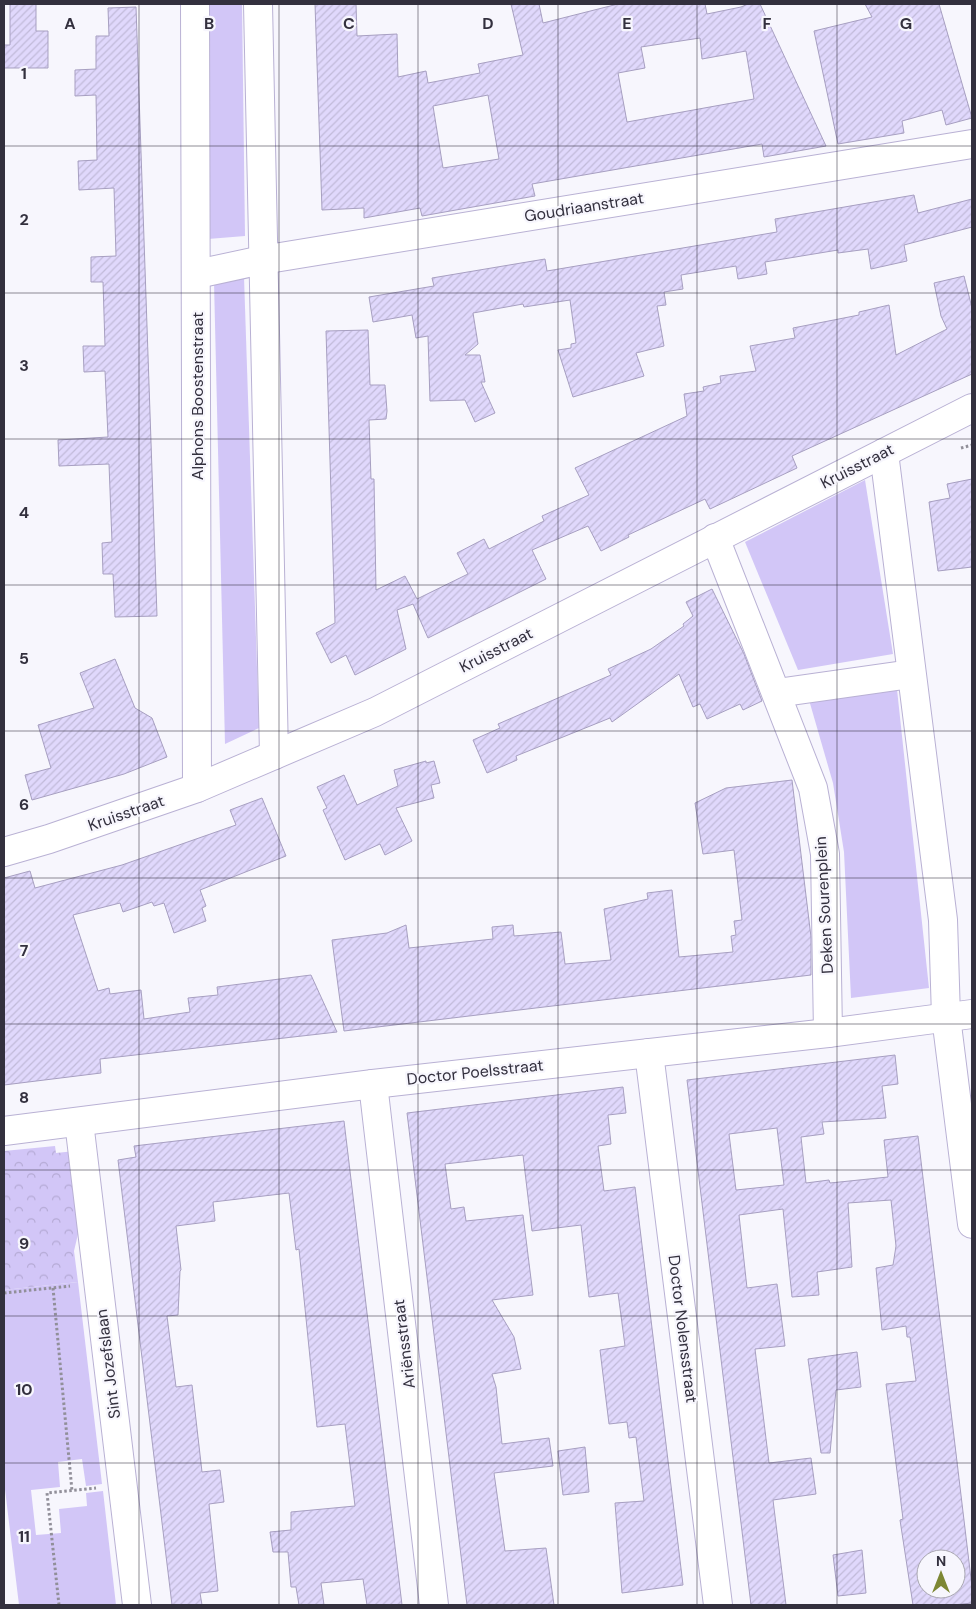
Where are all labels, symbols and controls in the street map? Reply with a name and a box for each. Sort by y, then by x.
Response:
text: A [64,13,76,34]
text: B [204,13,214,34]
text: C [343,13,355,34]
text: D [482,13,494,34]
text: E [622,13,632,34]
text: F [763,13,772,34]
text: G [900,13,912,34]
text: 1 [21,63,27,84]
street label: Goudriaanstraat [523,187,645,227]
text: 2 [19,209,29,230]
street label: Alphons Boostenstraat [187,312,208,480]
text: 3 [19,355,29,376]
street label: Kruisstraat [817,439,897,493]
text: 4 [19,502,29,523]
street label: Kruisstraat [456,623,536,677]
text: 5 [19,648,29,669]
street label: Kruisstraat [85,790,167,836]
text: 6 [19,794,29,815]
street label: Deken Sourenplein [810,836,838,974]
text: 7 [20,940,29,961]
street label: Doctor Poelsstraat [406,1054,544,1090]
text: 8 [19,1087,29,1108]
text: 9 [19,1233,29,1254]
street label: Doctor Nolensstraat [664,1254,702,1404]
street label: Ariënsstraat [388,1298,420,1390]
street label: Sint Jozefslaan [91,1308,125,1420]
text: 10 [15,1379,33,1400]
text: 11 [18,1526,30,1547]
north arrow [916,1549,966,1599]
text: N [936,1552,946,1570]

